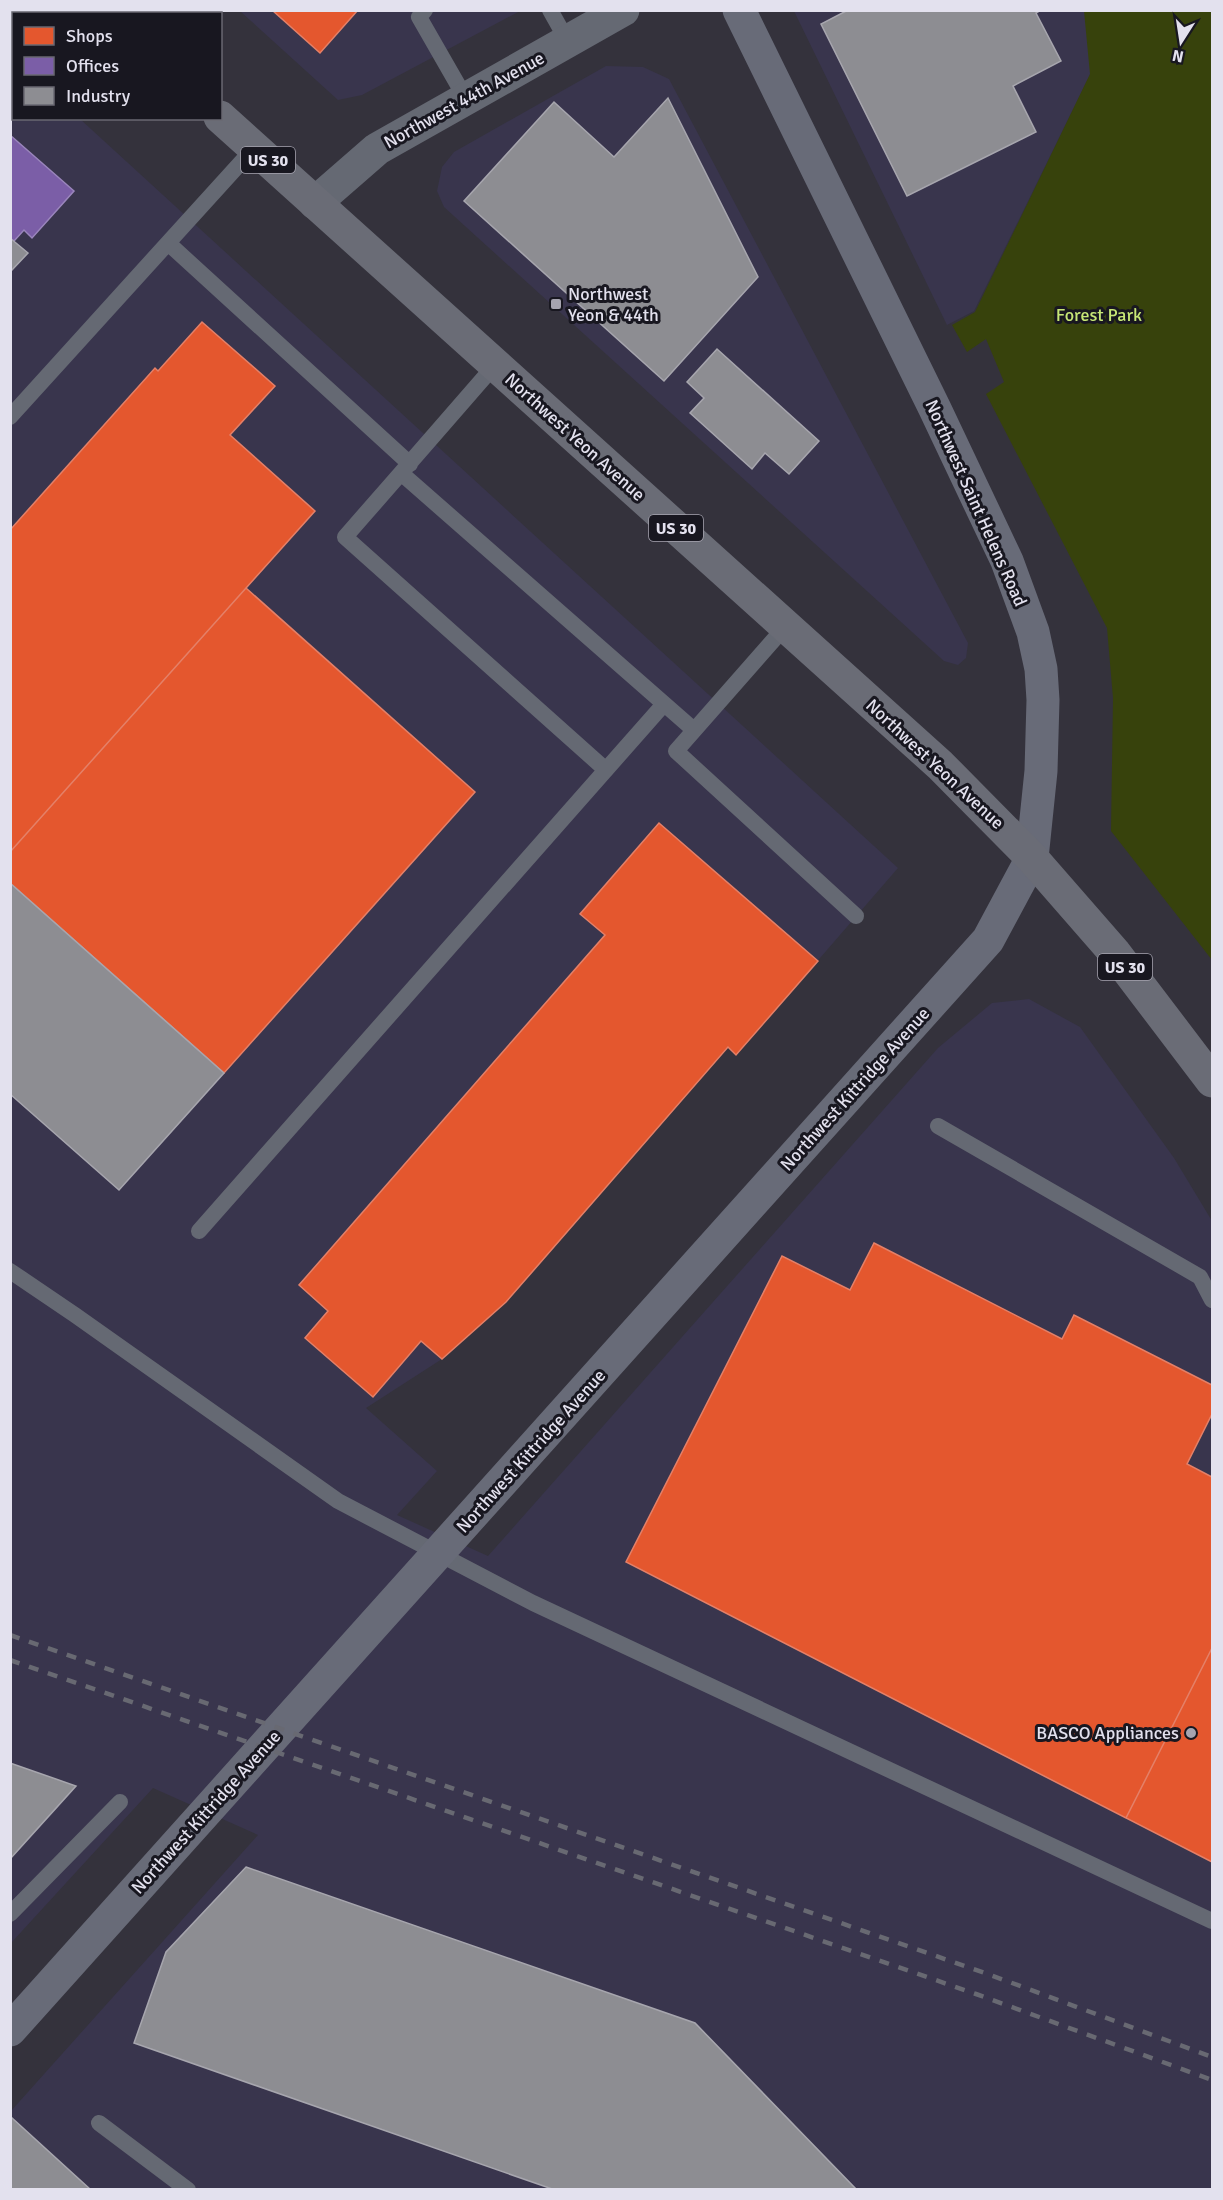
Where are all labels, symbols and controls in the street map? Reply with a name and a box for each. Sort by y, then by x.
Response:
legend [12,12,222,120]
north arrow [1151,12,1211,72]
text: Shops [66,25,113,47]
text: N [1171,45,1186,67]
street label: Northwest 44th Avenue [380,47,548,153]
text: Offices [66,55,119,77]
text: Industry [66,85,131,107]
road number: US 30 [241,147,295,173]
place label: Northwest Yeon & 44th [568,283,659,326]
marker: Northwest Yeon & 44th [549,297,563,311]
park label: Forest Park [1056,304,1142,326]
street label: Northwest Yeon Avenue [500,368,650,506]
street label: Northwest Saint Helens Road [920,396,1032,610]
road number: US 30 [649,515,703,541]
street label: Northwest Yeon Avenue [861,694,1009,834]
road number: US 30 [1098,954,1152,980]
street label: Northwest Kittridge Avenue [776,1003,934,1175]
street label: Northwest Kittridge Avenue [452,1365,610,1537]
place label: BASCO Appliances [1036,1722,1179,1744]
street label: Northwest Kittridge Avenue [127,1726,285,1898]
marker: BASCO Appliances [1184,1726,1198,1740]

